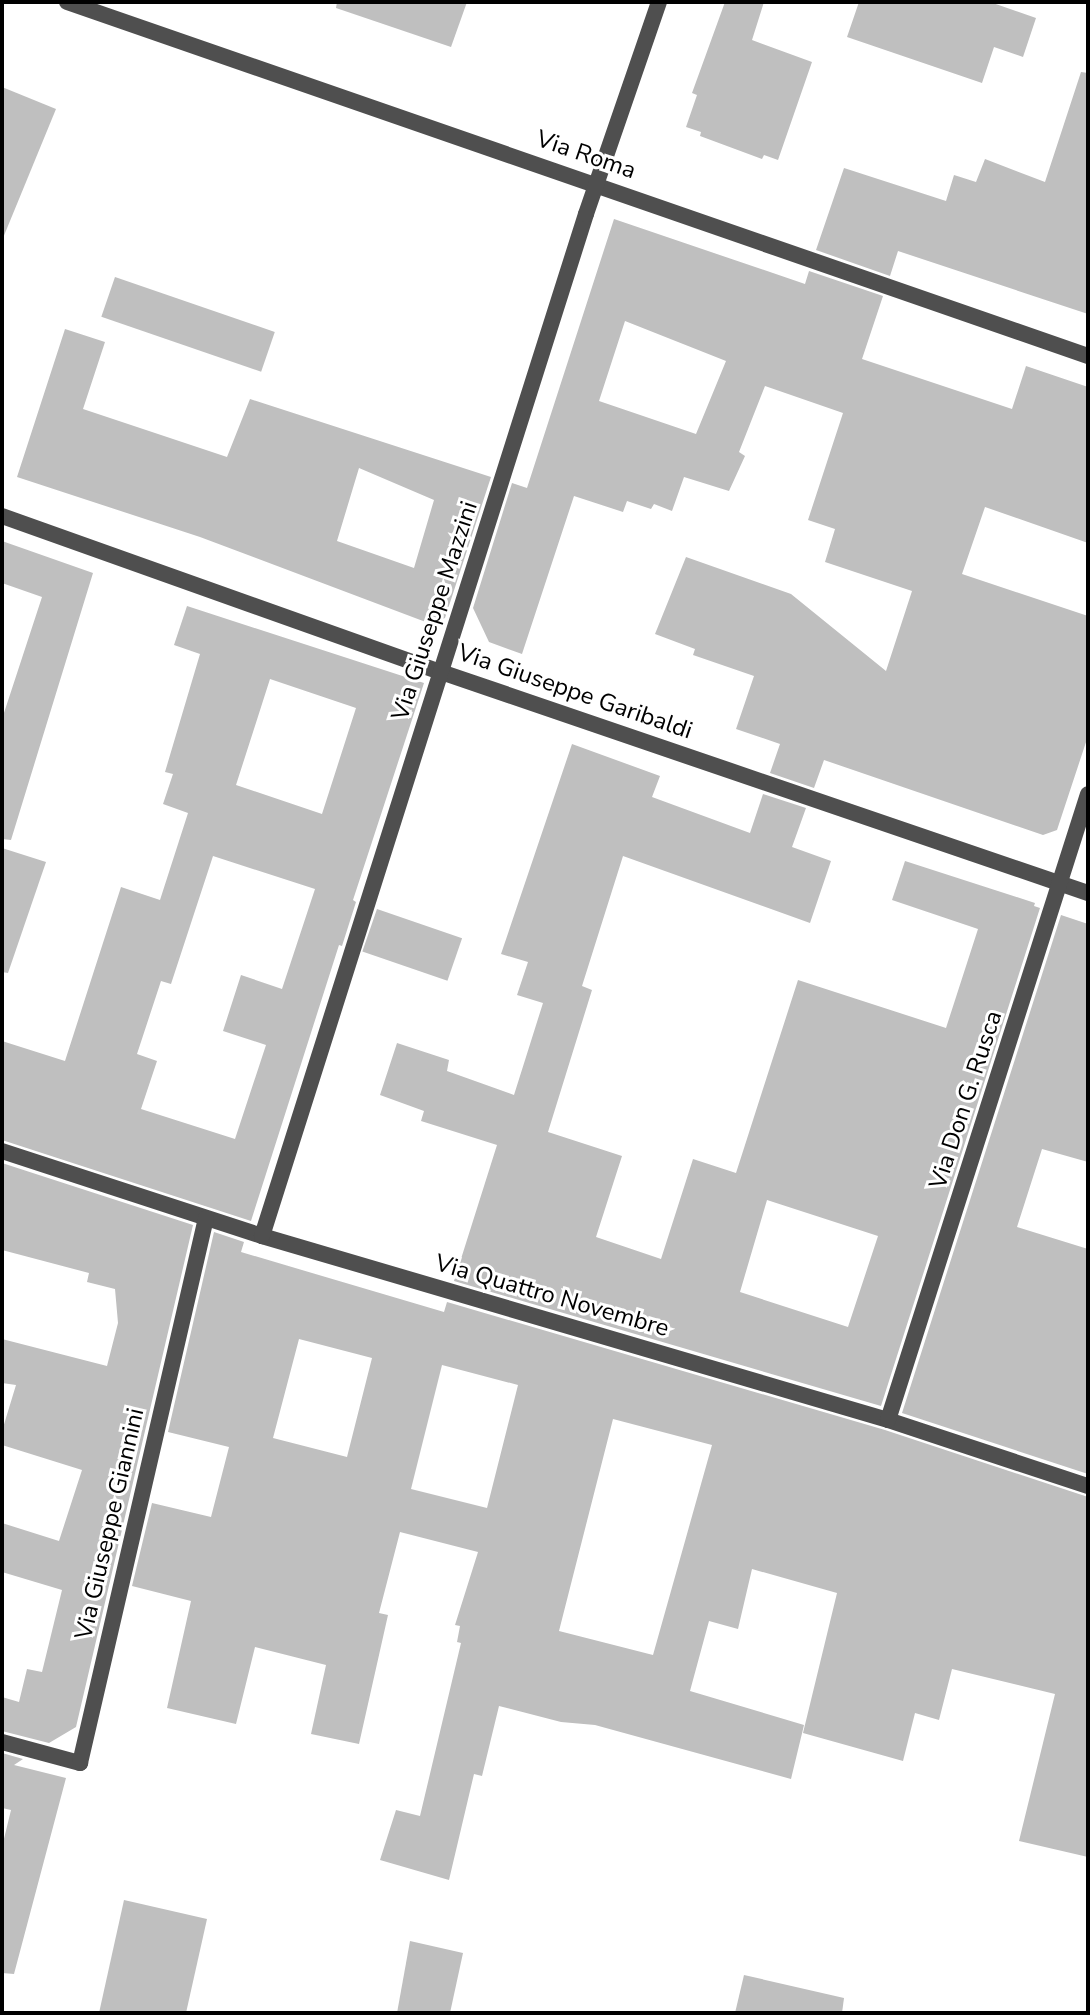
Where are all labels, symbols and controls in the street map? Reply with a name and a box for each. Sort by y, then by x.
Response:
street label: Via Roma [532,125,640,185]
street label: Via Giuseppe Mazzini [386,498,484,724]
street label: Via Giuseppe Garibaldi [454,638,696,746]
street label: Via Don G. Rusca [924,1007,1008,1193]
street label: Via Quattro Novembre [432,1249,672,1343]
street label: Via Giuseppe Giannini [69,1406,151,1642]

